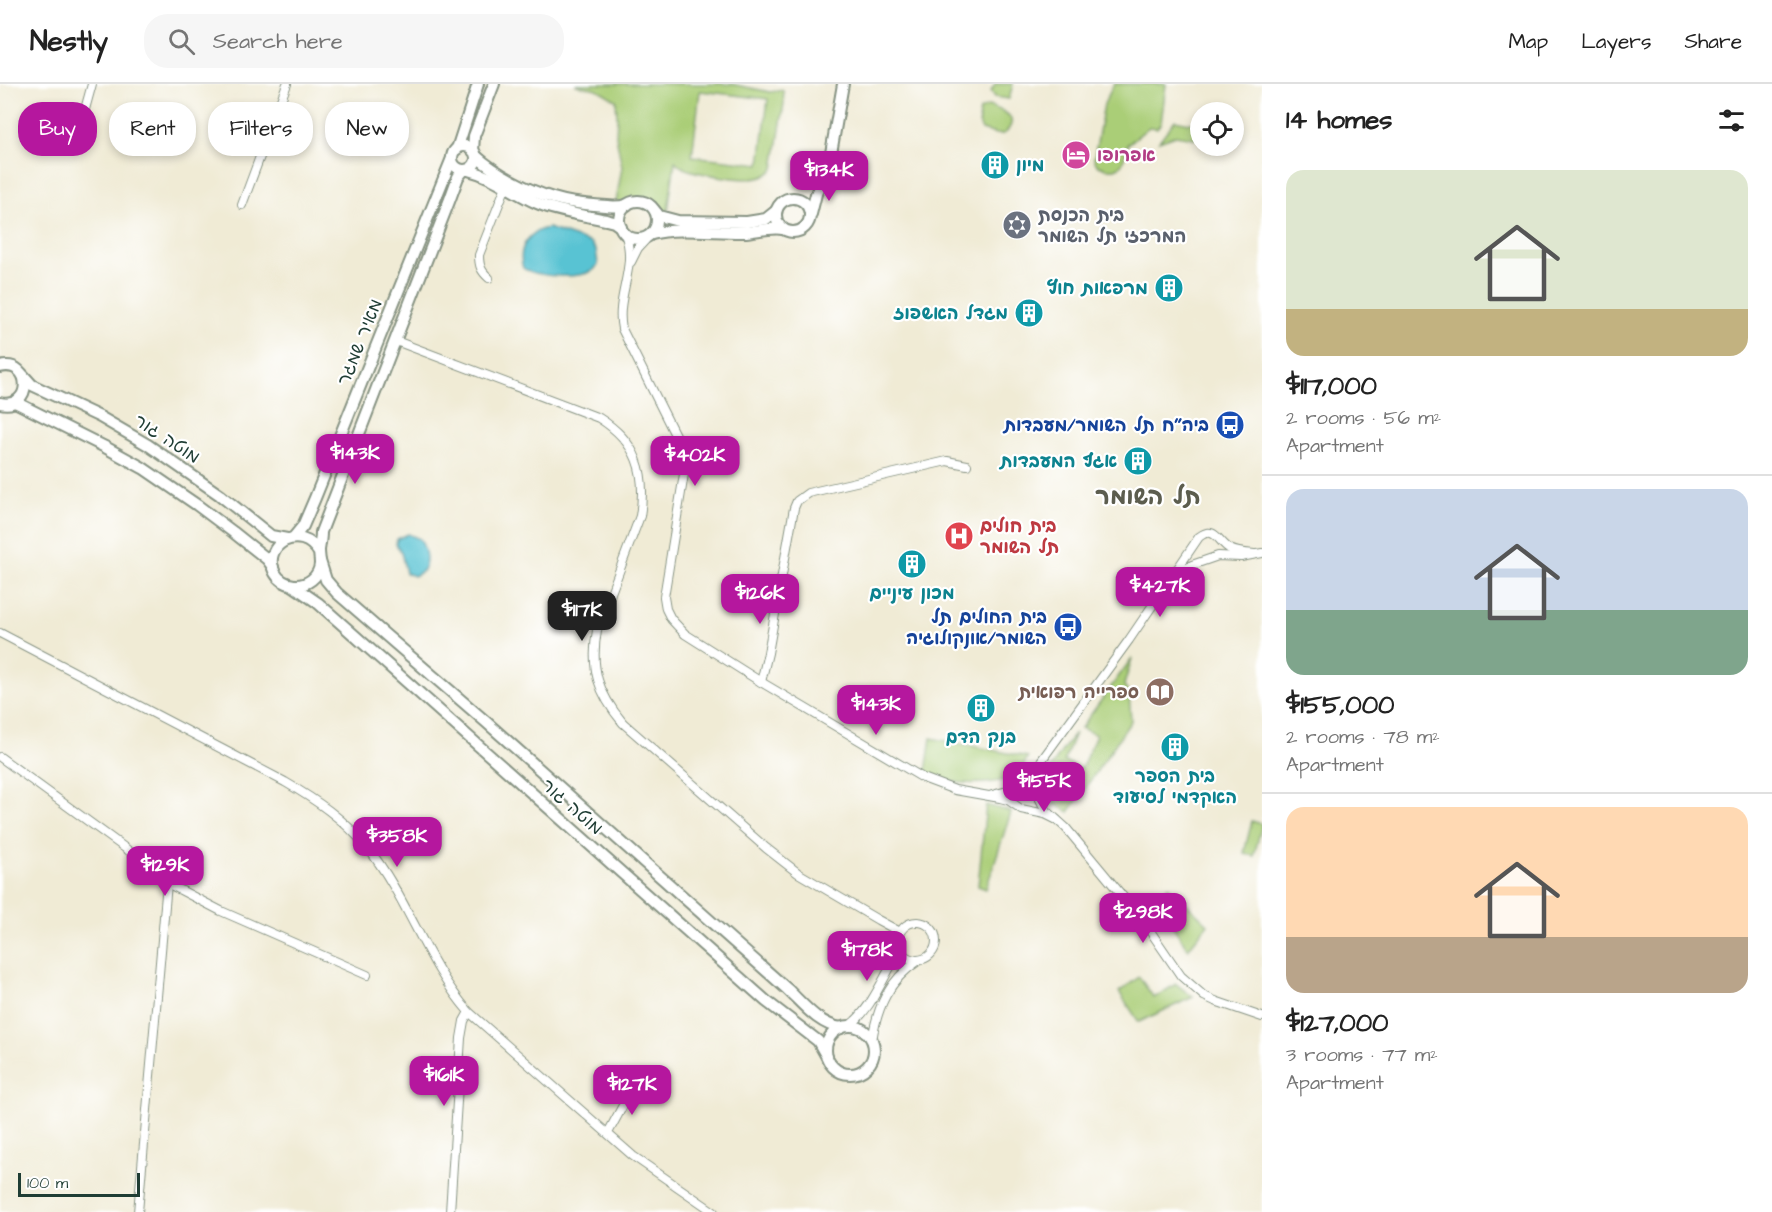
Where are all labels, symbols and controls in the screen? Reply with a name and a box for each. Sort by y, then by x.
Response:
search box [144,14,564,68]
text: Nestly [30,22,108,61]
icon: search [165,25,198,58]
text: Search here [213,26,343,57]
text: Map [1508,27,1548,56]
text: Layers [1581,27,1651,56]
text: Share [1684,27,1742,56]
chip: Buy [18,102,97,156]
chip: Rent [109,102,196,156]
chip: Filters [208,102,313,156]
chip: New [325,102,409,156]
map controls [1190,102,1244,156]
button: locate [1190,102,1244,156]
text: 14 homes [1286,102,1392,138]
icon: filters [1715,104,1748,137]
hotel icon: אפרופו [1060,139,1092,171]
place label: אפרופו [1097,143,1156,168]
building icon: מיון [979,149,1011,181]
pin: $134K [787,151,871,202]
place label: מיון [1016,153,1044,178]
text: $134K [804,156,854,184]
place label: בית הכנסת המרכזי תל השומר [1038,203,1186,249]
synagogue icon: בית הכנסת המרכזי תל השומר [1001,209,1033,241]
icon: home [1463,209,1571,317]
building icon: מרפאות חוץ [1153,272,1185,304]
place label: מרפאות חוץ [1047,276,1148,301]
street label: מאיר שמגר [331,295,389,389]
building icon: מגדל האשפוז [1013,297,1045,329]
place label: מגדל האשפוז [893,301,1008,326]
text: $117,000 [1286,368,1377,404]
text: 2 rooms · 56 m² [1286,404,1441,432]
street label: מוטה גור [129,408,205,470]
bus stop icon: ביה״ח תל השומר/מעבדות [1214,409,1246,441]
place label: ביה״ח תל השומר/מעבדות [1002,413,1209,438]
text: Apartment [1286,432,1384,460]
pin: $143K [313,434,397,485]
pin: $402K [653,436,737,487]
text: $143K [330,439,380,467]
text: $402K [665,441,725,469]
building icon: אגף המעבדות [1122,445,1154,477]
place label: אגף המעבדות [998,449,1117,474]
district label: תל השומר [1095,480,1201,514]
place label: בית חולים תל השומר [980,514,1059,560]
hospital icon: בית חולים תל השומר [943,520,975,552]
icon: home [1463,528,1571,636]
building icon: מכון עיניים [896,548,928,580]
pin: $427K [1118,567,1202,618]
text: $427K [1130,572,1190,600]
pin: $126K [718,574,802,625]
text: $126K [735,579,785,607]
place label: מכון עיניים [870,581,954,606]
pin: $117K [540,591,624,642]
text: $117K [562,596,602,624]
place label: בית החולים תל השומר/אונקולוגיה [906,605,1047,651]
bus stop icon: בית החולים תל השומר/אונקולוגיה [1052,611,1084,643]
library icon: ספרייה רפואית [1144,676,1176,708]
place label: ספרייה רפואית [1017,680,1139,705]
pin: $143K [834,685,918,736]
text: $155,000 [1286,687,1394,723]
text: $143K [851,690,901,718]
building icon: בנק הדם [965,692,997,724]
text: 2 rooms · 78 m² [1286,723,1440,751]
place label: בנק הדם [946,725,1016,750]
building icon: בית הספר האקדמי לסיעוד [1159,731,1191,763]
text: Apartment [1286,751,1384,779]
pin: $155K [1002,762,1086,813]
place label: בית הספר האקדמי לסיעוד [1113,764,1237,810]
text: $155K [1017,767,1071,795]
street label: מוטה גור [536,773,608,841]
pin: $358K [355,817,439,868]
text: $358K [367,822,427,850]
pin: $129K [123,846,207,897]
icon: home [1463,846,1571,954]
text: $129K [141,851,189,879]
pin: $298K [1101,893,1185,944]
text: $298K [1113,898,1173,926]
pin: $178K [825,931,909,982]
text: $178K [841,936,893,964]
text: $127,000 [1286,1005,1389,1041]
text: 3 rooms · 77 m² [1286,1041,1438,1069]
pin: $161K [402,1056,486,1107]
text: $161K [424,1061,464,1089]
pin: $127K [590,1065,674,1116]
text: Apartment [1286,1069,1384,1097]
text: $127K [607,1070,657,1098]
scale bar [18,1170,140,1198]
text: 100 m [27,1172,68,1194]

